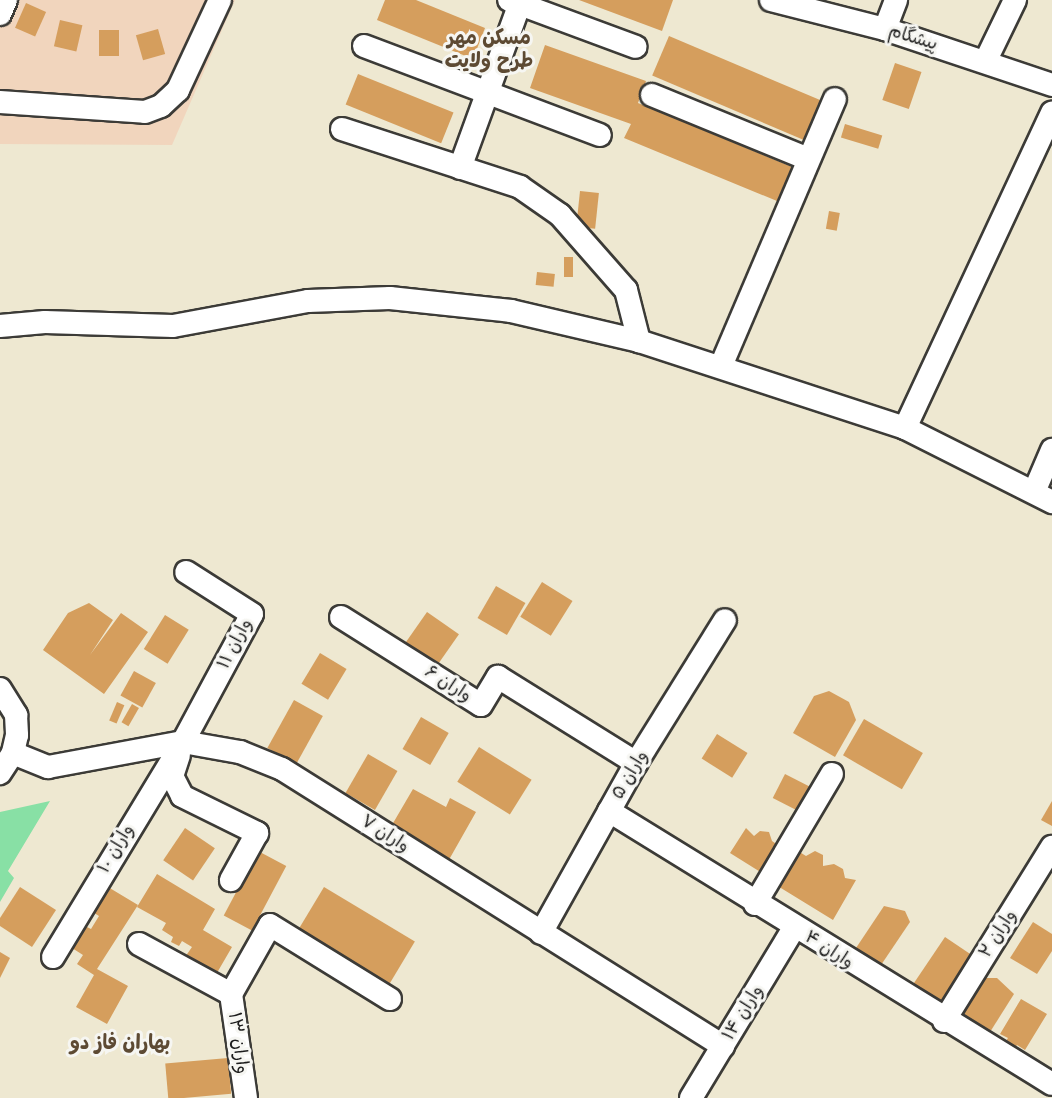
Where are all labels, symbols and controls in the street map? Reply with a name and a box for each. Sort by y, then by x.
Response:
street label: پیشگام [886,20,940,56]
district label: مسکن مهر طرح ولایت [445,26,533,73]
street label: واران ۱۱ [213,615,257,673]
street label: واران ۶ [420,661,476,707]
street label: واران ۵ [607,747,653,803]
street label: واران ۷ [357,811,413,857]
street label: واران ۱۰ [93,821,139,877]
street label: واران ۲ [975,906,1021,962]
street label: واران ۴ [800,927,858,973]
street label: واران ۱۴ [718,981,768,1045]
street label: واران ۱۳ [223,1011,253,1075]
district label: بهاران فاز دو [70,1031,170,1055]

